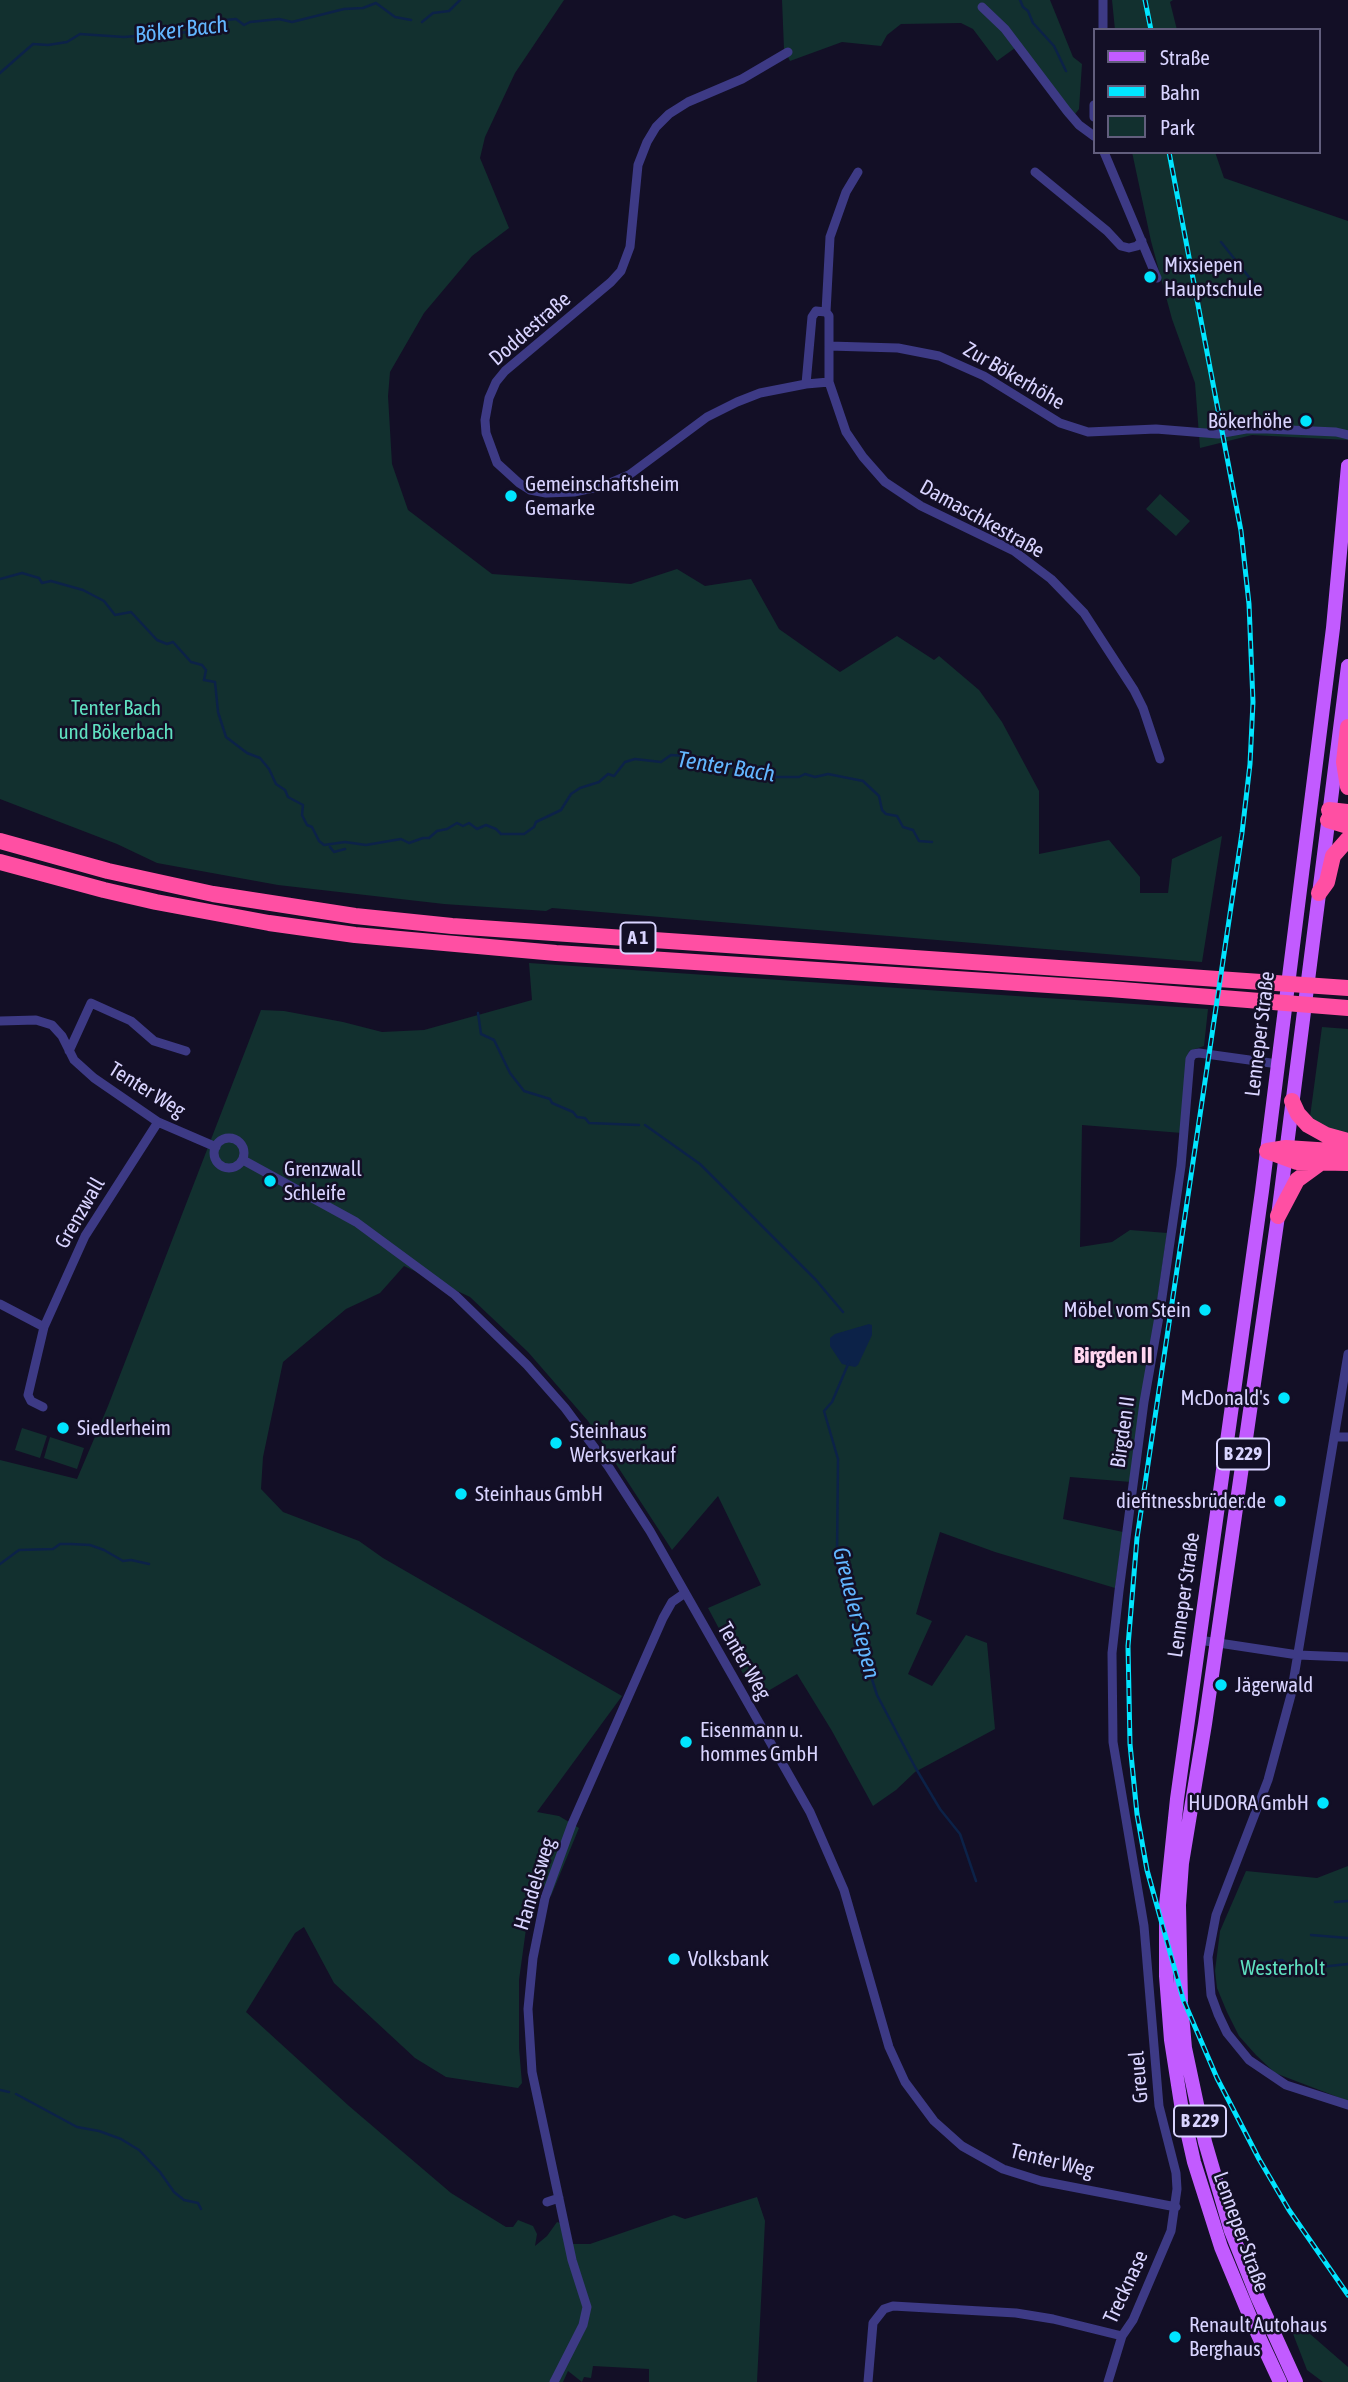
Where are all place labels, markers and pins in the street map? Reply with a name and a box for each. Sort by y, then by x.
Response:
place label: Mixsiepen Hauptschule [1164,252,1263,302]
marker: Mixsiepen Hauptschule [1142,269,1158,285]
place label: Bökerhöhe [1208,408,1292,434]
marker: Bökerhöhe [1298,413,1314,429]
place label: Gemeinschaftsheim Gemarke [525,471,679,521]
marker: Gemeinschaftsheim Gemarke [503,488,519,504]
place label: Grenzwall Schleife [284,1156,362,1206]
marker: Grenzwall Schleife [262,1173,278,1189]
place label: Möbel vom Stein [1064,1297,1191,1323]
marker: Möbel vom Stein [1197,1302,1213,1318]
place label: McDonald's [1180,1385,1270,1411]
marker: McDonald's [1276,1390,1292,1406]
place label: Siedlerheim [77,1415,171,1441]
place label: Steinhaus Werksverkauf [570,1418,676,1468]
marker: Siedlerheim [55,1420,71,1436]
marker: Steinhaus Werksverkauf [548,1435,564,1451]
place label: Steinhaus GmbH [475,1481,603,1507]
marker: Steinhaus GmbH [453,1486,469,1502]
place label: diefitnessbrüder.de [1116,1488,1266,1514]
marker: diefitnessbrüder.de [1272,1493,1288,1509]
place label: Jägerwald [1235,1672,1313,1698]
marker: Jägerwald [1213,1677,1229,1693]
place label: Eisenmann u. hommes GmbH [700,1717,819,1767]
marker: Eisenmann u. hommes GmbH [678,1734,694,1750]
place label: HUDORA GmbH [1188,1790,1309,1816]
marker: HUDORA GmbH [1315,1795,1331,1811]
place label: Volksbank [688,1946,769,1972]
marker: Volksbank [666,1951,682,1967]
place label: Renault Autohaus Berghaus [1189,2312,1327,2362]
marker: Renault Autohaus Berghaus [1167,2329,1183,2345]

